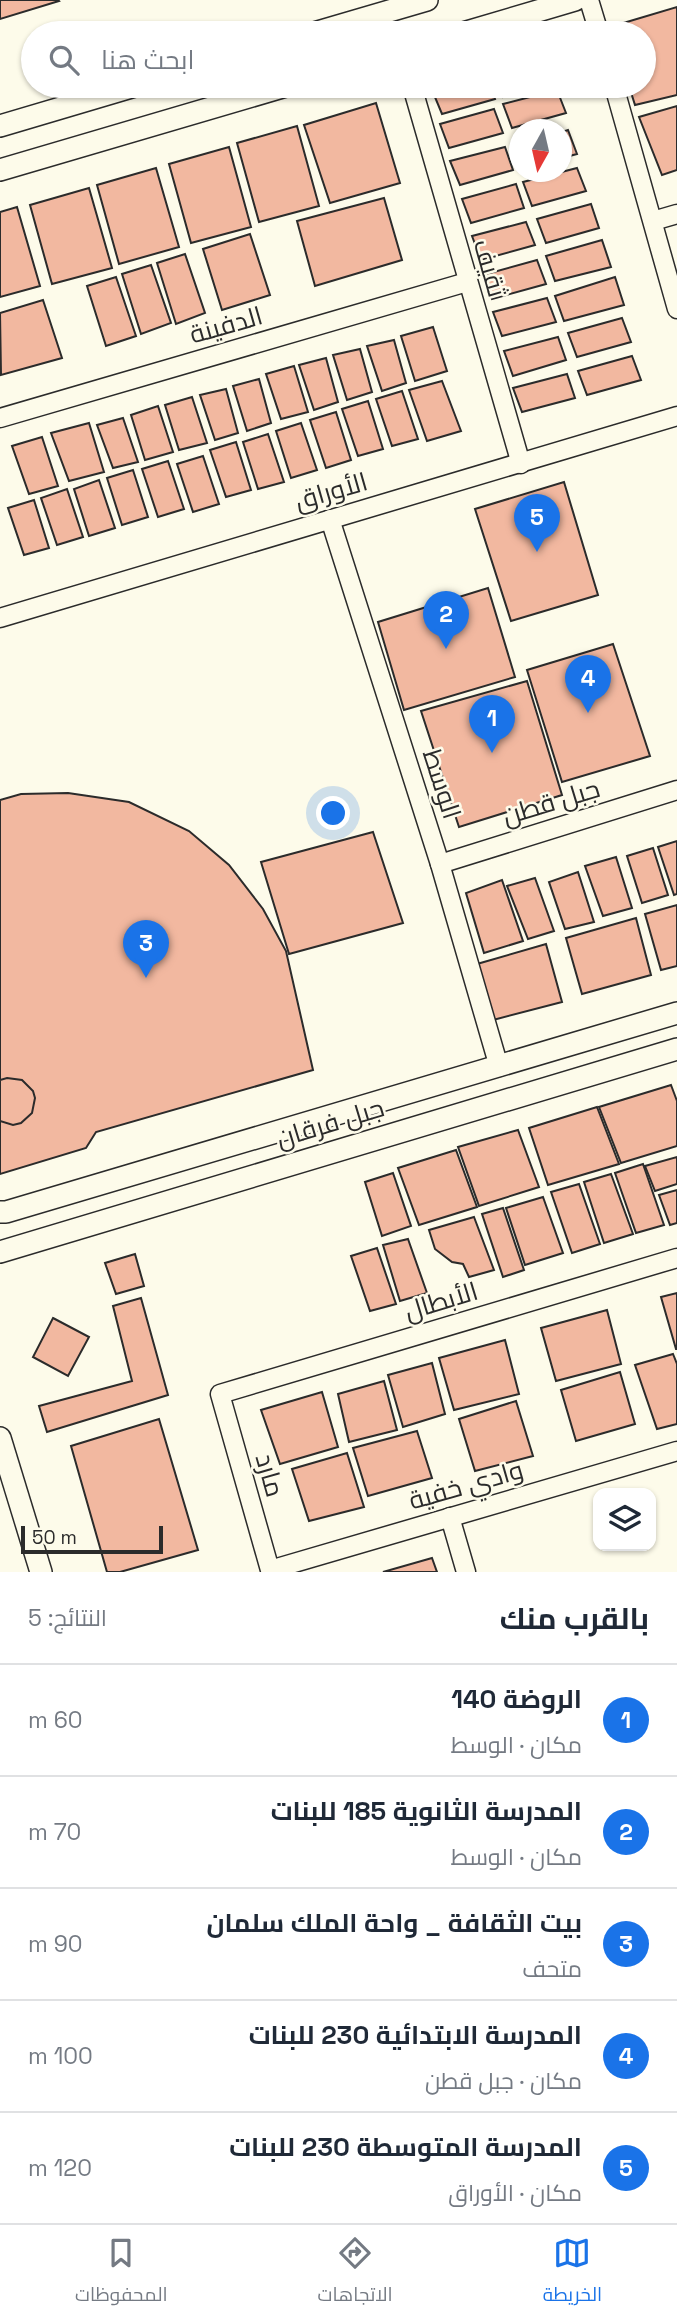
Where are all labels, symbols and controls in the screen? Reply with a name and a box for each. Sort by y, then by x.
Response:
search box [21,21,656,98]
icon: search [45,41,83,79]
text: ابحث هنا [101,43,195,77]
north arrow [509,119,572,182]
street label: ثقيف [466,235,514,301]
street label: الدفينة [186,298,266,352]
street label: الأوراق [291,464,371,518]
pin: 5 [514,494,560,552]
pin: 2 [423,591,469,649]
pin: 4 [565,655,611,713]
pin: 1 [469,695,515,753]
street label: الوسط [415,745,469,823]
street label: جبل قطن [498,771,604,833]
your location [316,796,350,830]
pin: 3 [123,920,169,978]
street label: جبل فرقان [272,1090,388,1156]
street label: الأبطال [400,1274,482,1328]
street label: مارد [248,1449,292,1501]
street label: وادي خفية [405,1452,528,1520]
map controls [593,1488,656,1551]
button: layers [593,1488,656,1551]
scale bar [21,1523,163,1555]
text: 50 m [32,1525,77,1550]
text: بالقرب منك [500,1599,649,1638]
text: النتائج: 5 [28,1603,107,1633]
text: الروضة 140 [451,1682,582,1716]
text: 60 m [28,1705,83,1735]
text: 1 [621,1705,631,1735]
text: مكان · الوسط [451,1730,582,1760]
text: المدرسة الثانوية 185 للبنات [271,1794,582,1828]
text: 70 m [28,1817,81,1847]
text: 2 [619,1817,633,1847]
text: مكان · الوسط [451,1842,582,1872]
text: بيت الثقافة _ واحة الملك سلمان [206,1906,582,1940]
text: 90 m [28,1929,83,1959]
text: 3 [619,1929,633,1959]
text: متحف [522,1954,582,1984]
text: المدرسة الابتدائية 230 للبنات [249,2018,582,2052]
text: 100 m [28,2041,93,2071]
text: 4 [619,2041,633,2071]
text: مكان · جبل قطن [425,2066,582,2096]
text: المدرسة المتوسطة 230 للبنات [229,2130,582,2164]
text: 120 m [28,2153,92,2183]
text: 5 [619,2153,633,2183]
text: مكان · الأوراق [448,2178,582,2208]
tab: المحفوظات [75,2234,168,2312]
tab: الاتجاهات [317,2234,393,2312]
tab: الخريطة [543,2234,602,2312]

